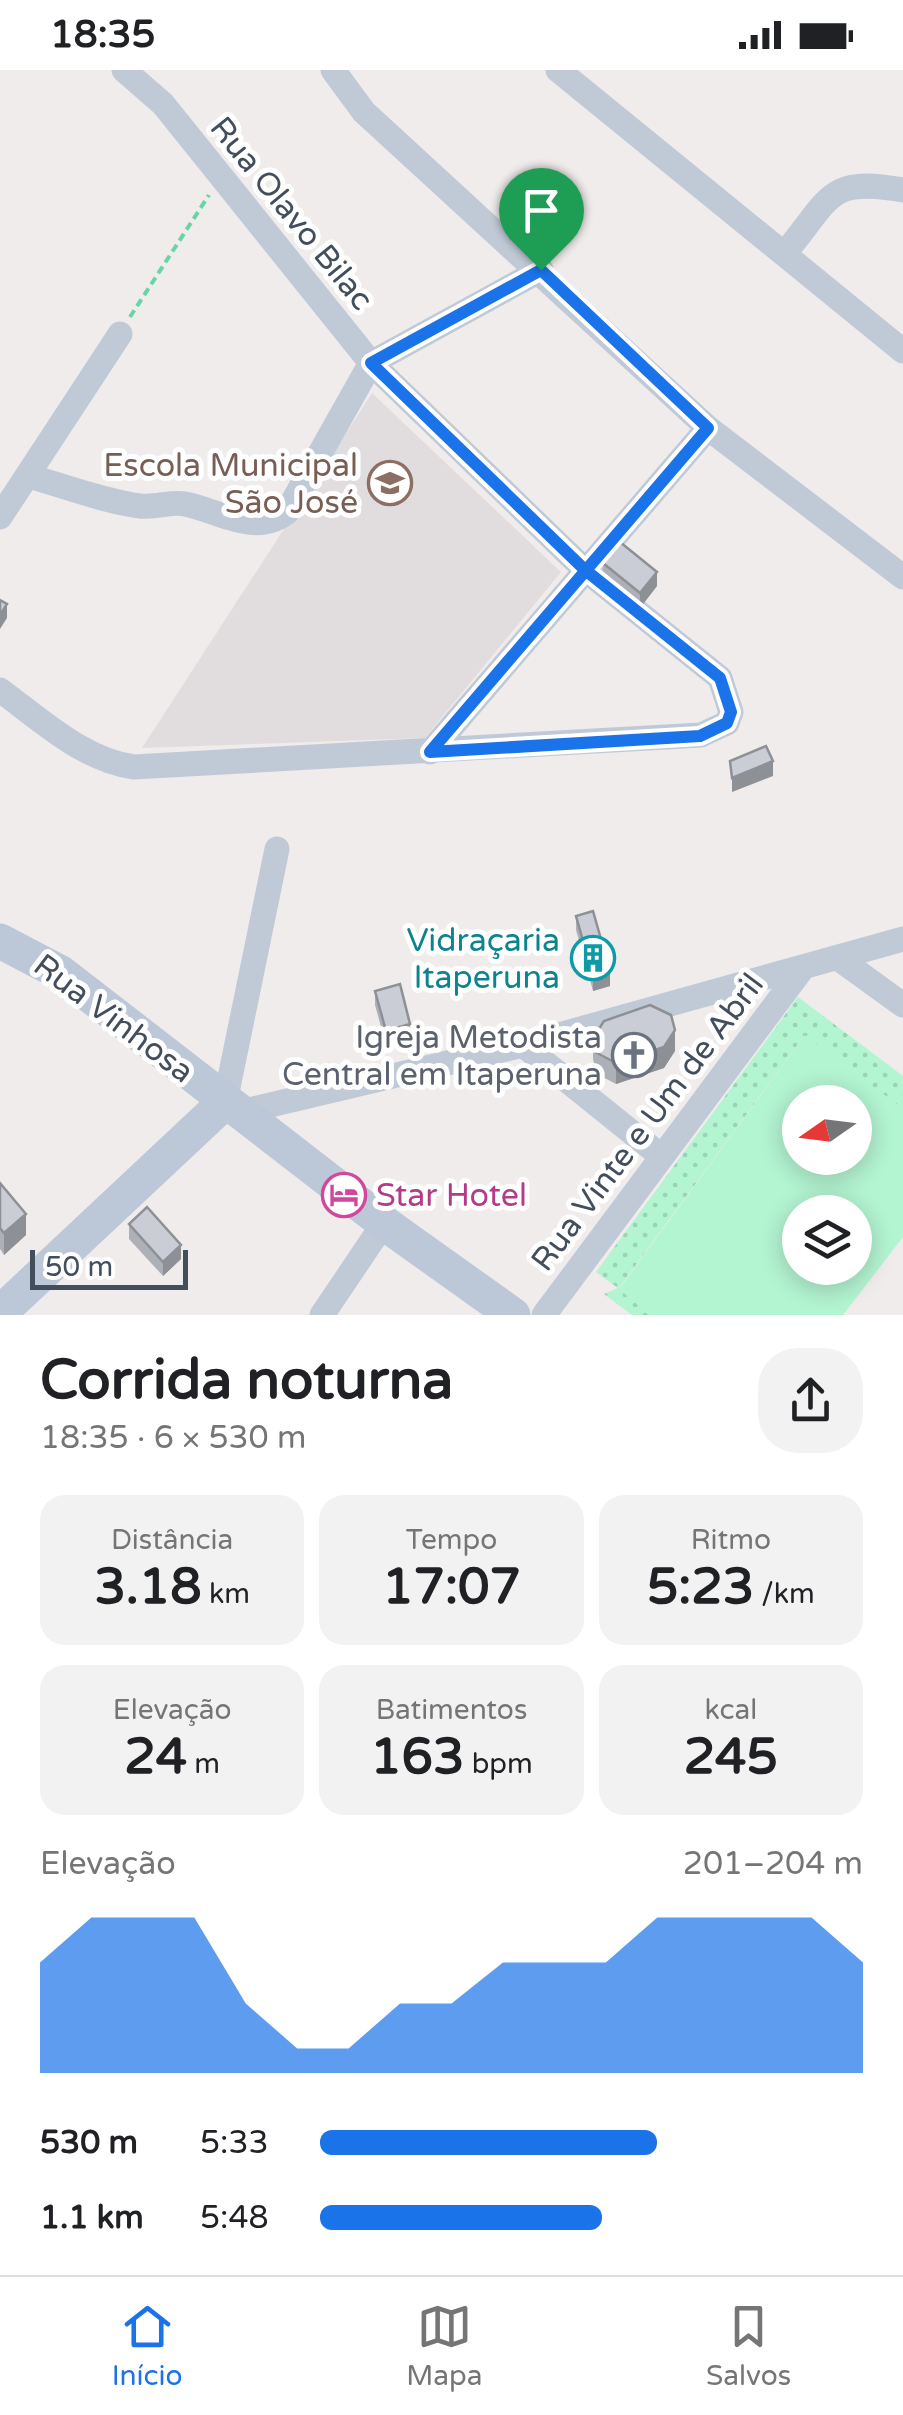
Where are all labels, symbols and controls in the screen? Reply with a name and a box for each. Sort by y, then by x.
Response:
text: 18:35 [50,12,155,58]
street label: Rua Olavo Bilac [202,109,381,318]
pin [499,168,584,271]
icon: arrive [514,183,569,238]
place label: Escola Municipal São José [103,447,358,522]
school or university icon: Escola Municipal São José [367,460,413,506]
place label: Vidraçaria Itaperuna [406,922,560,997]
building icon: Vidraçaria Itaperuna [570,935,616,981]
street label: Rua Vinhosa [26,946,201,1091]
street label: Rua Vinte e Um de Abril [524,966,772,1279]
place label: Igreja Metodista Central em Itaperuna [282,1019,602,1094]
church icon: Igreja Metodista Central em Itaperuna [611,1032,657,1078]
north arrow [782,1085,872,1175]
map controls [782,1085,872,1285]
hotel icon: Star Hotel [321,1172,367,1218]
place label: Star Hotel [376,1177,527,1215]
button: layers [782,1195,872,1285]
scale bar [30,1245,188,1290]
text: 50 m [45,1250,113,1284]
text: Corrida noturna [40,1348,453,1414]
button: share [758,1348,863,1453]
text: 18:35 · 6 × 530 m [40,1419,306,1457]
text: Distância [111,1523,233,1557]
text: Tempo [406,1523,497,1557]
text: Ritmo [691,1523,771,1557]
text: 3.18 [94,1557,202,1617]
text: 17:07 [382,1557,521,1617]
text: 5:23 [647,1557,754,1617]
text: km [202,1577,250,1611]
text: /km [754,1577,815,1611]
text: Elevação [113,1693,231,1727]
text: Batimentos [376,1693,527,1727]
text: kcal [705,1693,757,1727]
text: 24 [124,1727,187,1787]
text: 163 [370,1727,464,1787]
text: 245 [684,1727,778,1787]
text: m [187,1747,220,1781]
text: bpm [464,1747,533,1781]
text: Elevação [40,1845,176,1883]
text: 201–204 m [683,1845,863,1883]
text: 530 m [40,2124,138,2162]
text: 5:33 [200,2124,269,2162]
text: 1.1 km [40,2199,144,2237]
text: 5:48 [200,2199,269,2237]
tab: Início [112,2299,183,2393]
tab: Mapa [406,2299,482,2393]
tab: Salvos [706,2299,791,2393]

